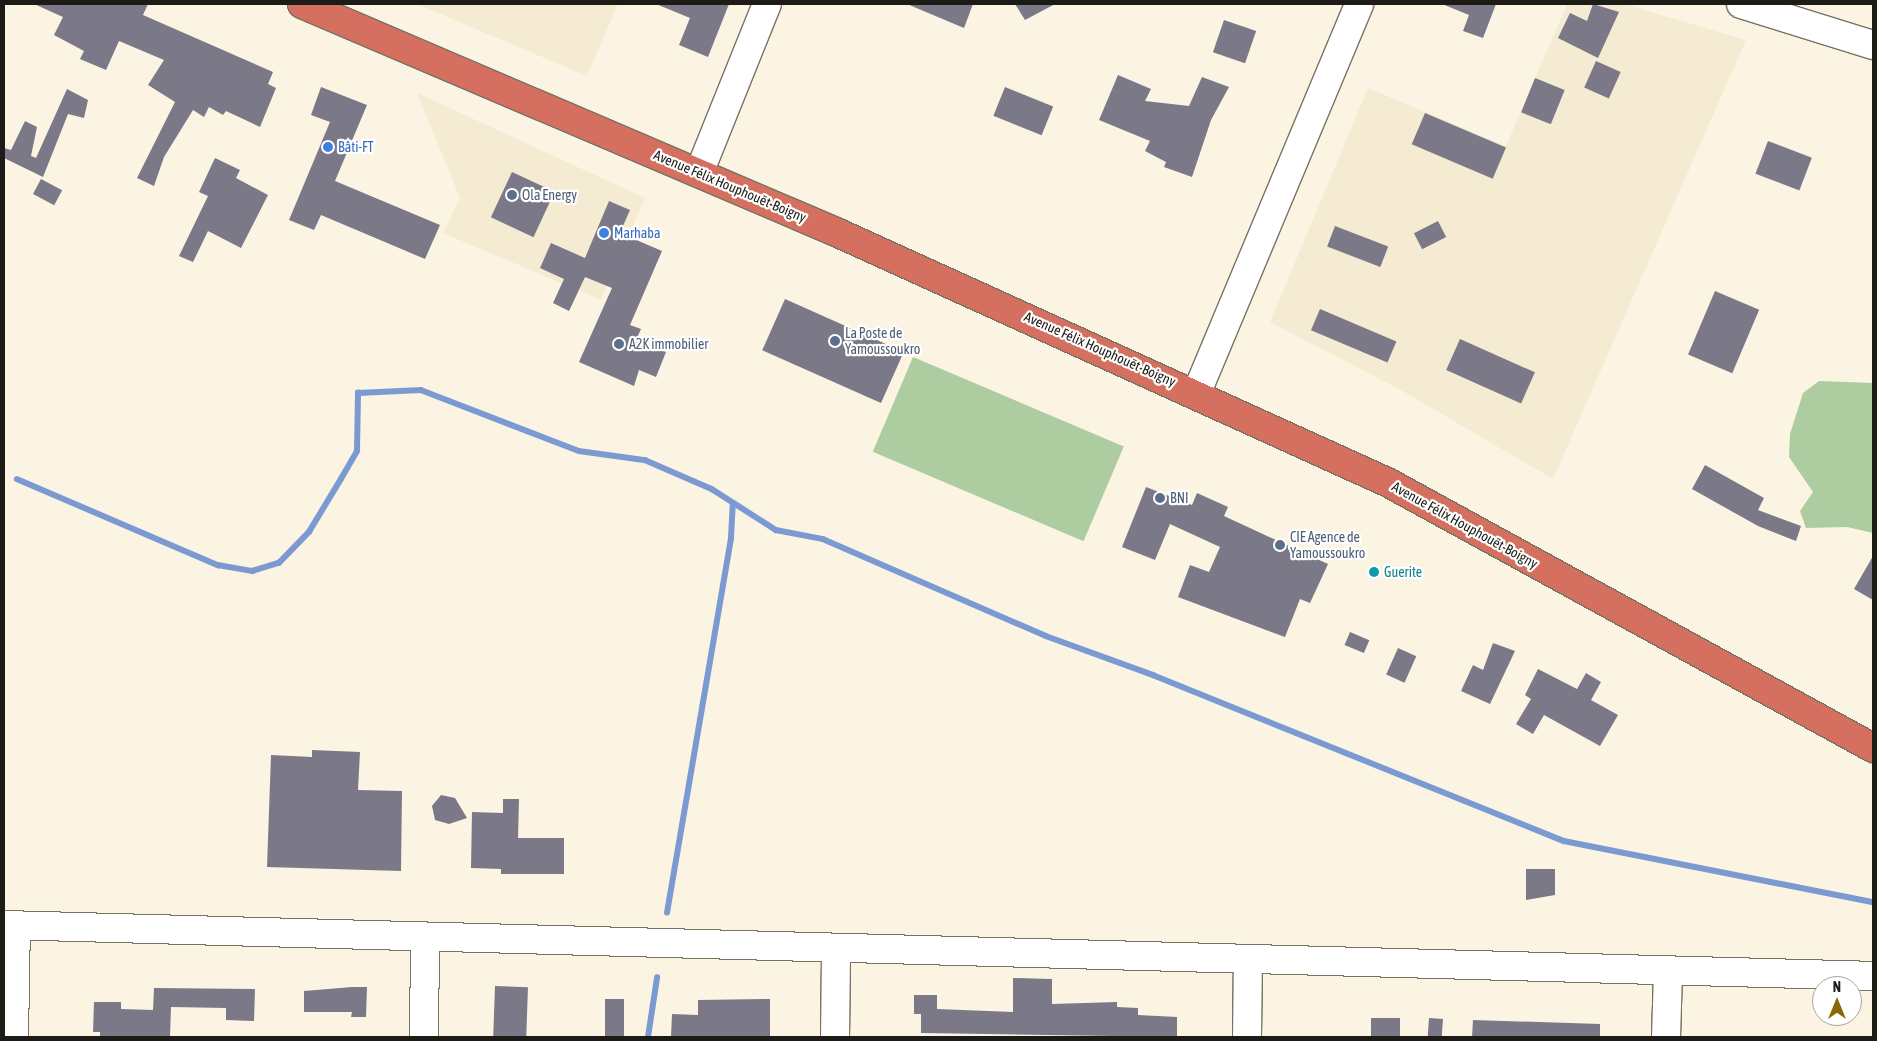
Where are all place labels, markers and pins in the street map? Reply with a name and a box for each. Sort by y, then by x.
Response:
place label: Bâti-FT [338,139,374,155]
marker: Bâti-FT [322,141,334,153]
place label: Ola Energy [522,187,577,203]
marker: Ola Energy [506,189,518,201]
place label: Marhaba [614,225,660,241]
marker: Marhaba [598,227,610,239]
place label: La Poste de Yamoussoukro [845,325,920,358]
marker: La Poste de Yamoussoukro [829,335,841,347]
place label: A2K immobilier [629,336,708,352]
marker: A2K immobilier [613,338,625,350]
place label: BNI [1170,490,1188,506]
marker: BNI [1154,492,1166,504]
place label: CIE Agence de Yamoussoukro [1290,529,1365,562]
marker: CIE Agence de Yamoussoukro [1274,539,1286,551]
place label: Guerite [1384,564,1422,580]
marker: Guerite [1368,566,1380,578]

